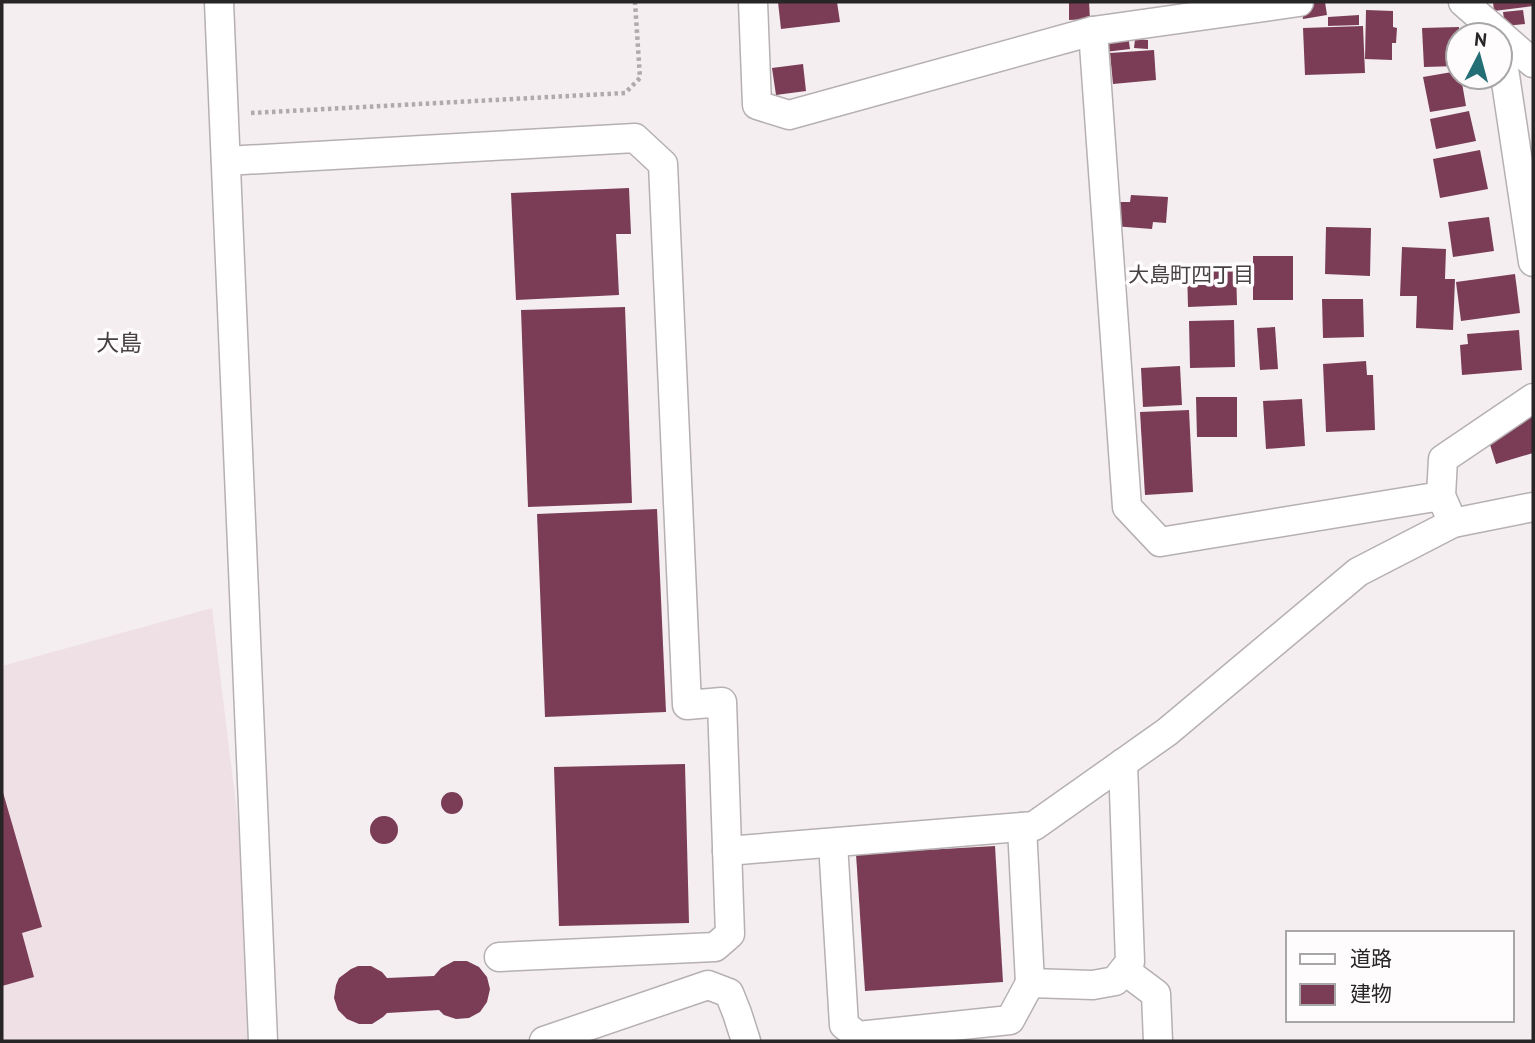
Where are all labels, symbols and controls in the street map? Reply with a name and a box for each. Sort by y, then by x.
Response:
north arrow [1444,21,1514,91]
text: N [1473,27,1488,52]
district label: 大島町四丁目 [1128,261,1254,288]
district label: 大島 [96,328,142,357]
legend [1286,931,1514,1022]
text: 道路 [1350,945,1392,972]
text: 建物 [1350,980,1392,1007]

